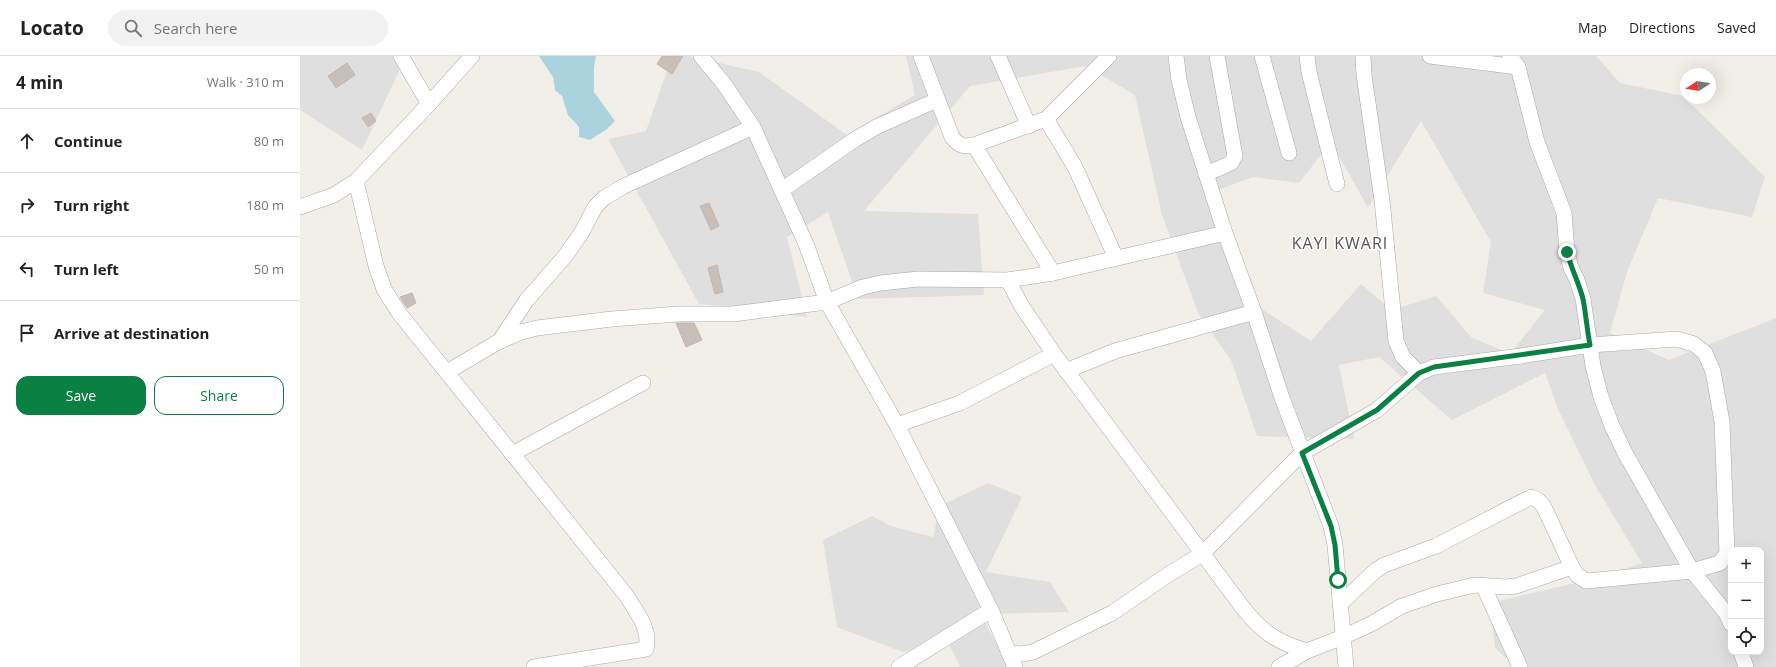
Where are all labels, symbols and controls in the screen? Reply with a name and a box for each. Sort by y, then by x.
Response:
search box [108,10,388,46]
text: Locato [20,15,84,41]
icon: search [122,17,144,39]
text: Search here [154,18,237,38]
text: Map [1578,18,1607,37]
text: Directions [1629,18,1695,37]
text: Saved [1717,18,1756,37]
north arrow [1680,68,1716,104]
text: 4 min [16,71,63,94]
text: Walk · 310 m [207,73,284,91]
icon: ahead [16,130,38,152]
text: Continue [54,131,122,151]
text: 80 m [254,132,284,150]
icon: right [16,194,38,216]
text: Turn right [54,195,129,215]
text: 180 m [246,196,284,214]
district label: KAYI KWARI [1292,232,1388,254]
route end [1558,243,1576,261]
icon: left [16,258,38,280]
text: Turn left [54,259,119,279]
text: 50 m [254,260,284,278]
icon: arrive [16,322,38,344]
text: Arrive at destination [54,323,209,343]
button: Save [16,376,146,415]
button: Share [154,376,284,415]
map controls [1728,547,1764,655]
button: + [1728,547,1764,583]
route start [1329,571,1347,589]
button: − [1728,583,1764,619]
button: locate [1728,619,1764,655]

